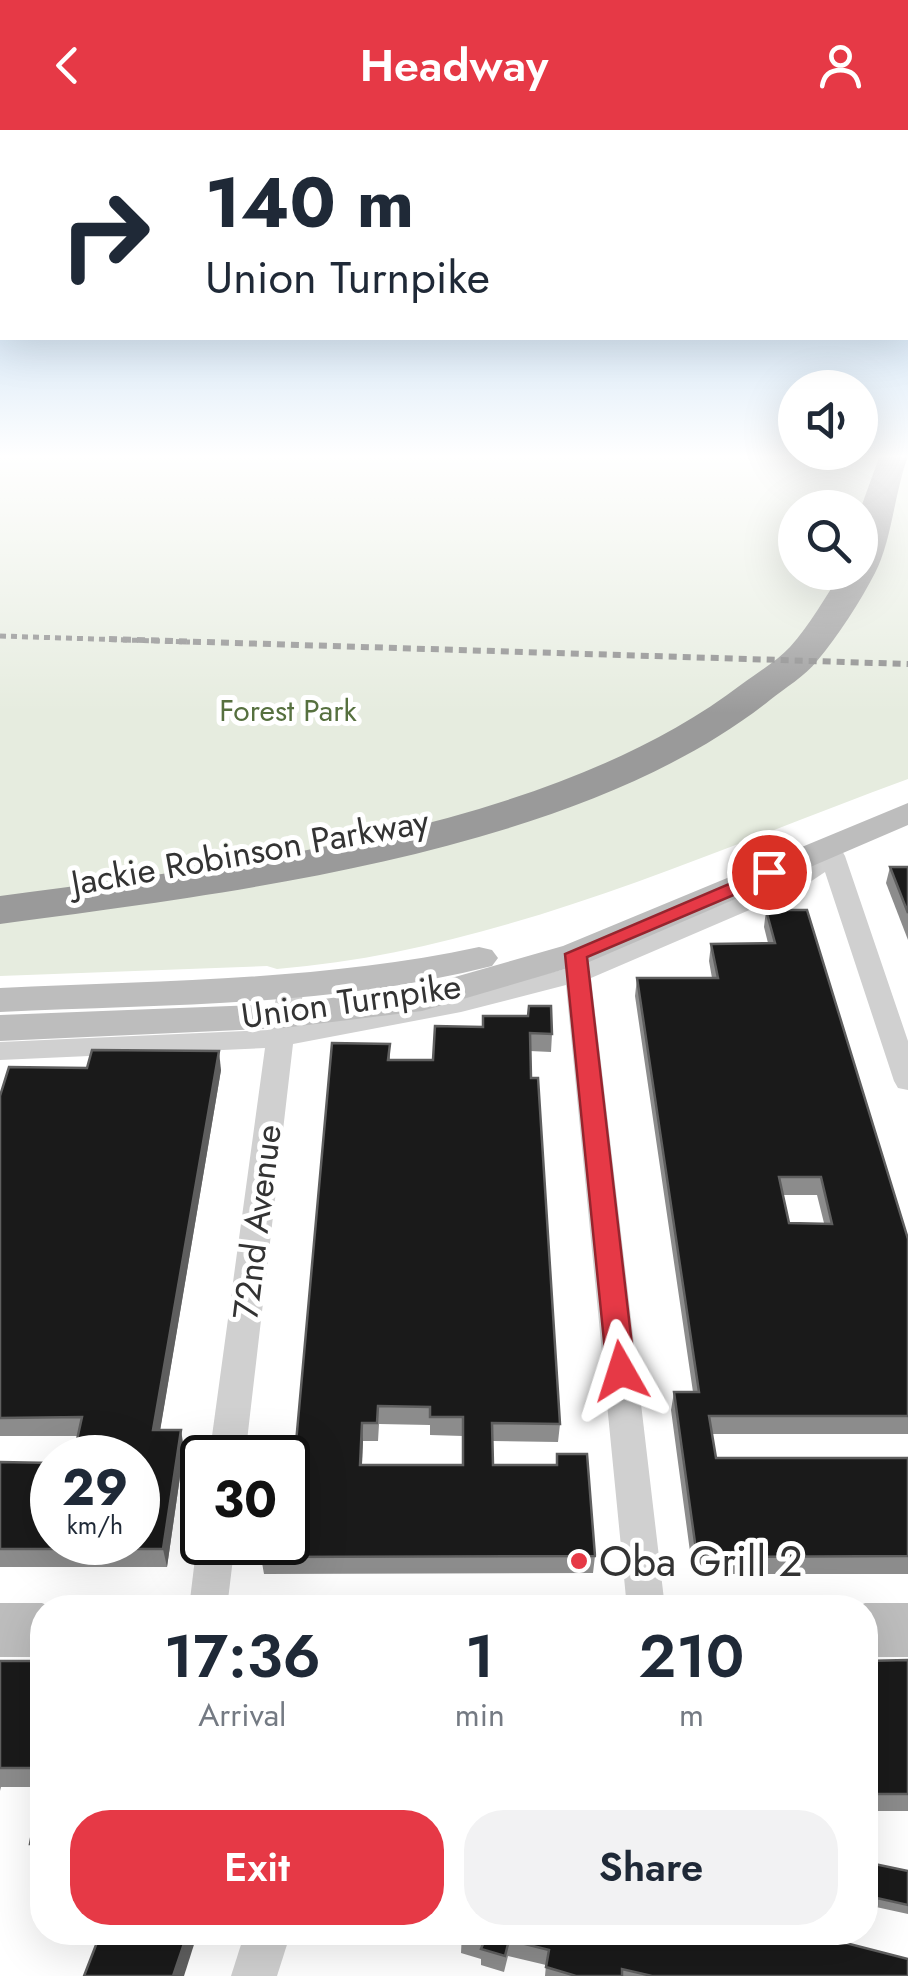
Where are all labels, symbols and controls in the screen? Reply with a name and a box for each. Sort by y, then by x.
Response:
text: Headway [360,33,548,98]
icon: back [40,38,95,93]
icon: person [813,38,868,93]
text: 140 m [205,152,414,253]
icon: right [40,170,170,300]
text: Union Turnpike [205,245,490,310]
map controls [778,370,878,590]
button: sound [778,370,878,470]
button: search [778,490,878,590]
park label: Forest Park [219,689,358,732]
street label: Jackie Robinson Parkway [63,796,433,909]
pin [727,830,812,915]
icon: arrive [742,845,797,900]
street label: Union Turnpike [238,961,464,1041]
street label: 72nd Avenue [220,1122,294,1322]
position arrow [569,1319,673,1423]
speed limit sign: 30 [180,1435,310,1565]
text: 29 [62,1451,128,1524]
text: km/h [67,1507,123,1543]
place label: Oba Grill 2 [599,1531,803,1592]
marker: Oba Grill 2 [568,1550,590,1572]
text: 17:36 [164,1613,321,1700]
text: 1 [465,1613,494,1700]
text: 210 [638,1613,744,1700]
text: Arrival [198,1692,286,1738]
text: min [455,1692,505,1738]
text: m [679,1692,704,1738]
button: Exit [70,1810,444,1925]
button: Share [464,1810,838,1925]

